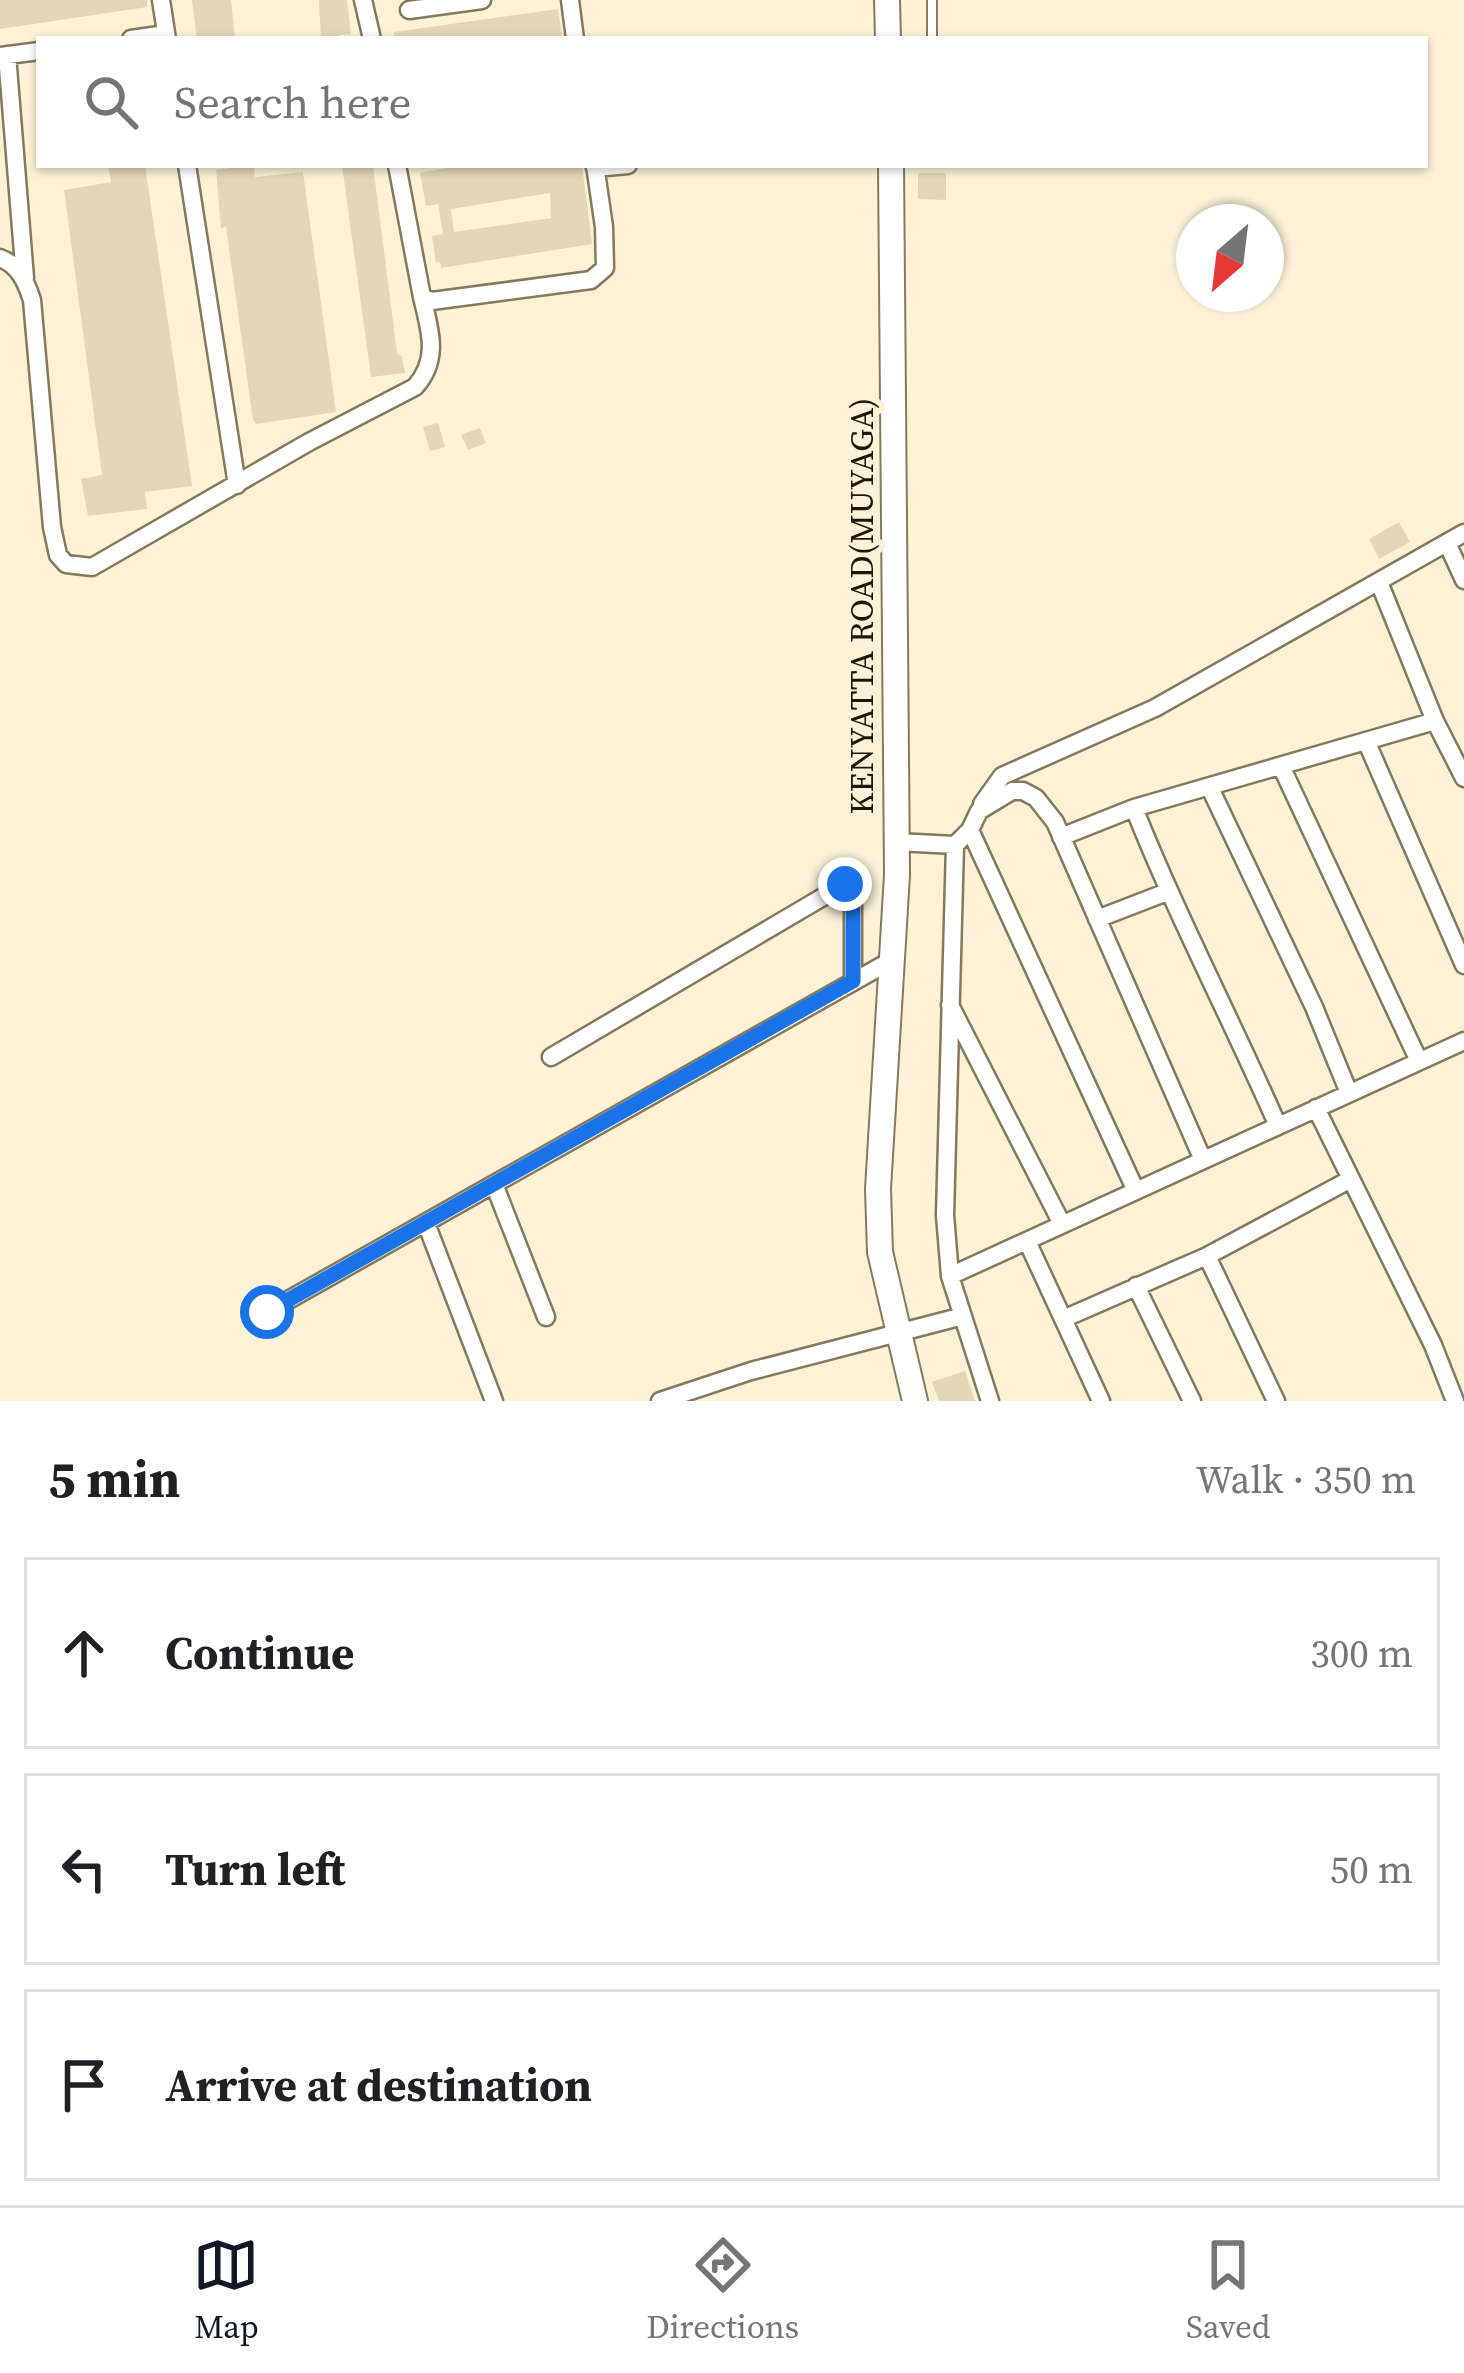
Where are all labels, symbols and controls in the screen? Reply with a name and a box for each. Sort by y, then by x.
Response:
search box [36,36,1428,168]
icon: search [78,69,144,135]
text: Search here [174,71,411,133]
north arrow [1176,204,1284,312]
street label: KENYATTA ROAD(MUYAGA) [839,397,884,815]
route end [818,857,872,911]
route start [240,1285,294,1339]
text: 5 min [48,1444,180,1514]
text: Walk · 350 m [1196,1453,1416,1506]
icon: ahead [51,1620,117,1686]
text: Continue [165,1622,354,1684]
text: 300 m [1310,1627,1413,1680]
icon: left [51,1836,117,1902]
text: Turn left [165,1838,345,1900]
text: 50 m [1330,1843,1413,1896]
icon: arrive [51,2052,117,2118]
text: Arrive at destination [165,2054,592,2116]
tab: Map [193,2232,259,2349]
tab: Directions [646,2232,799,2349]
tab: Saved [1186,2232,1271,2349]

